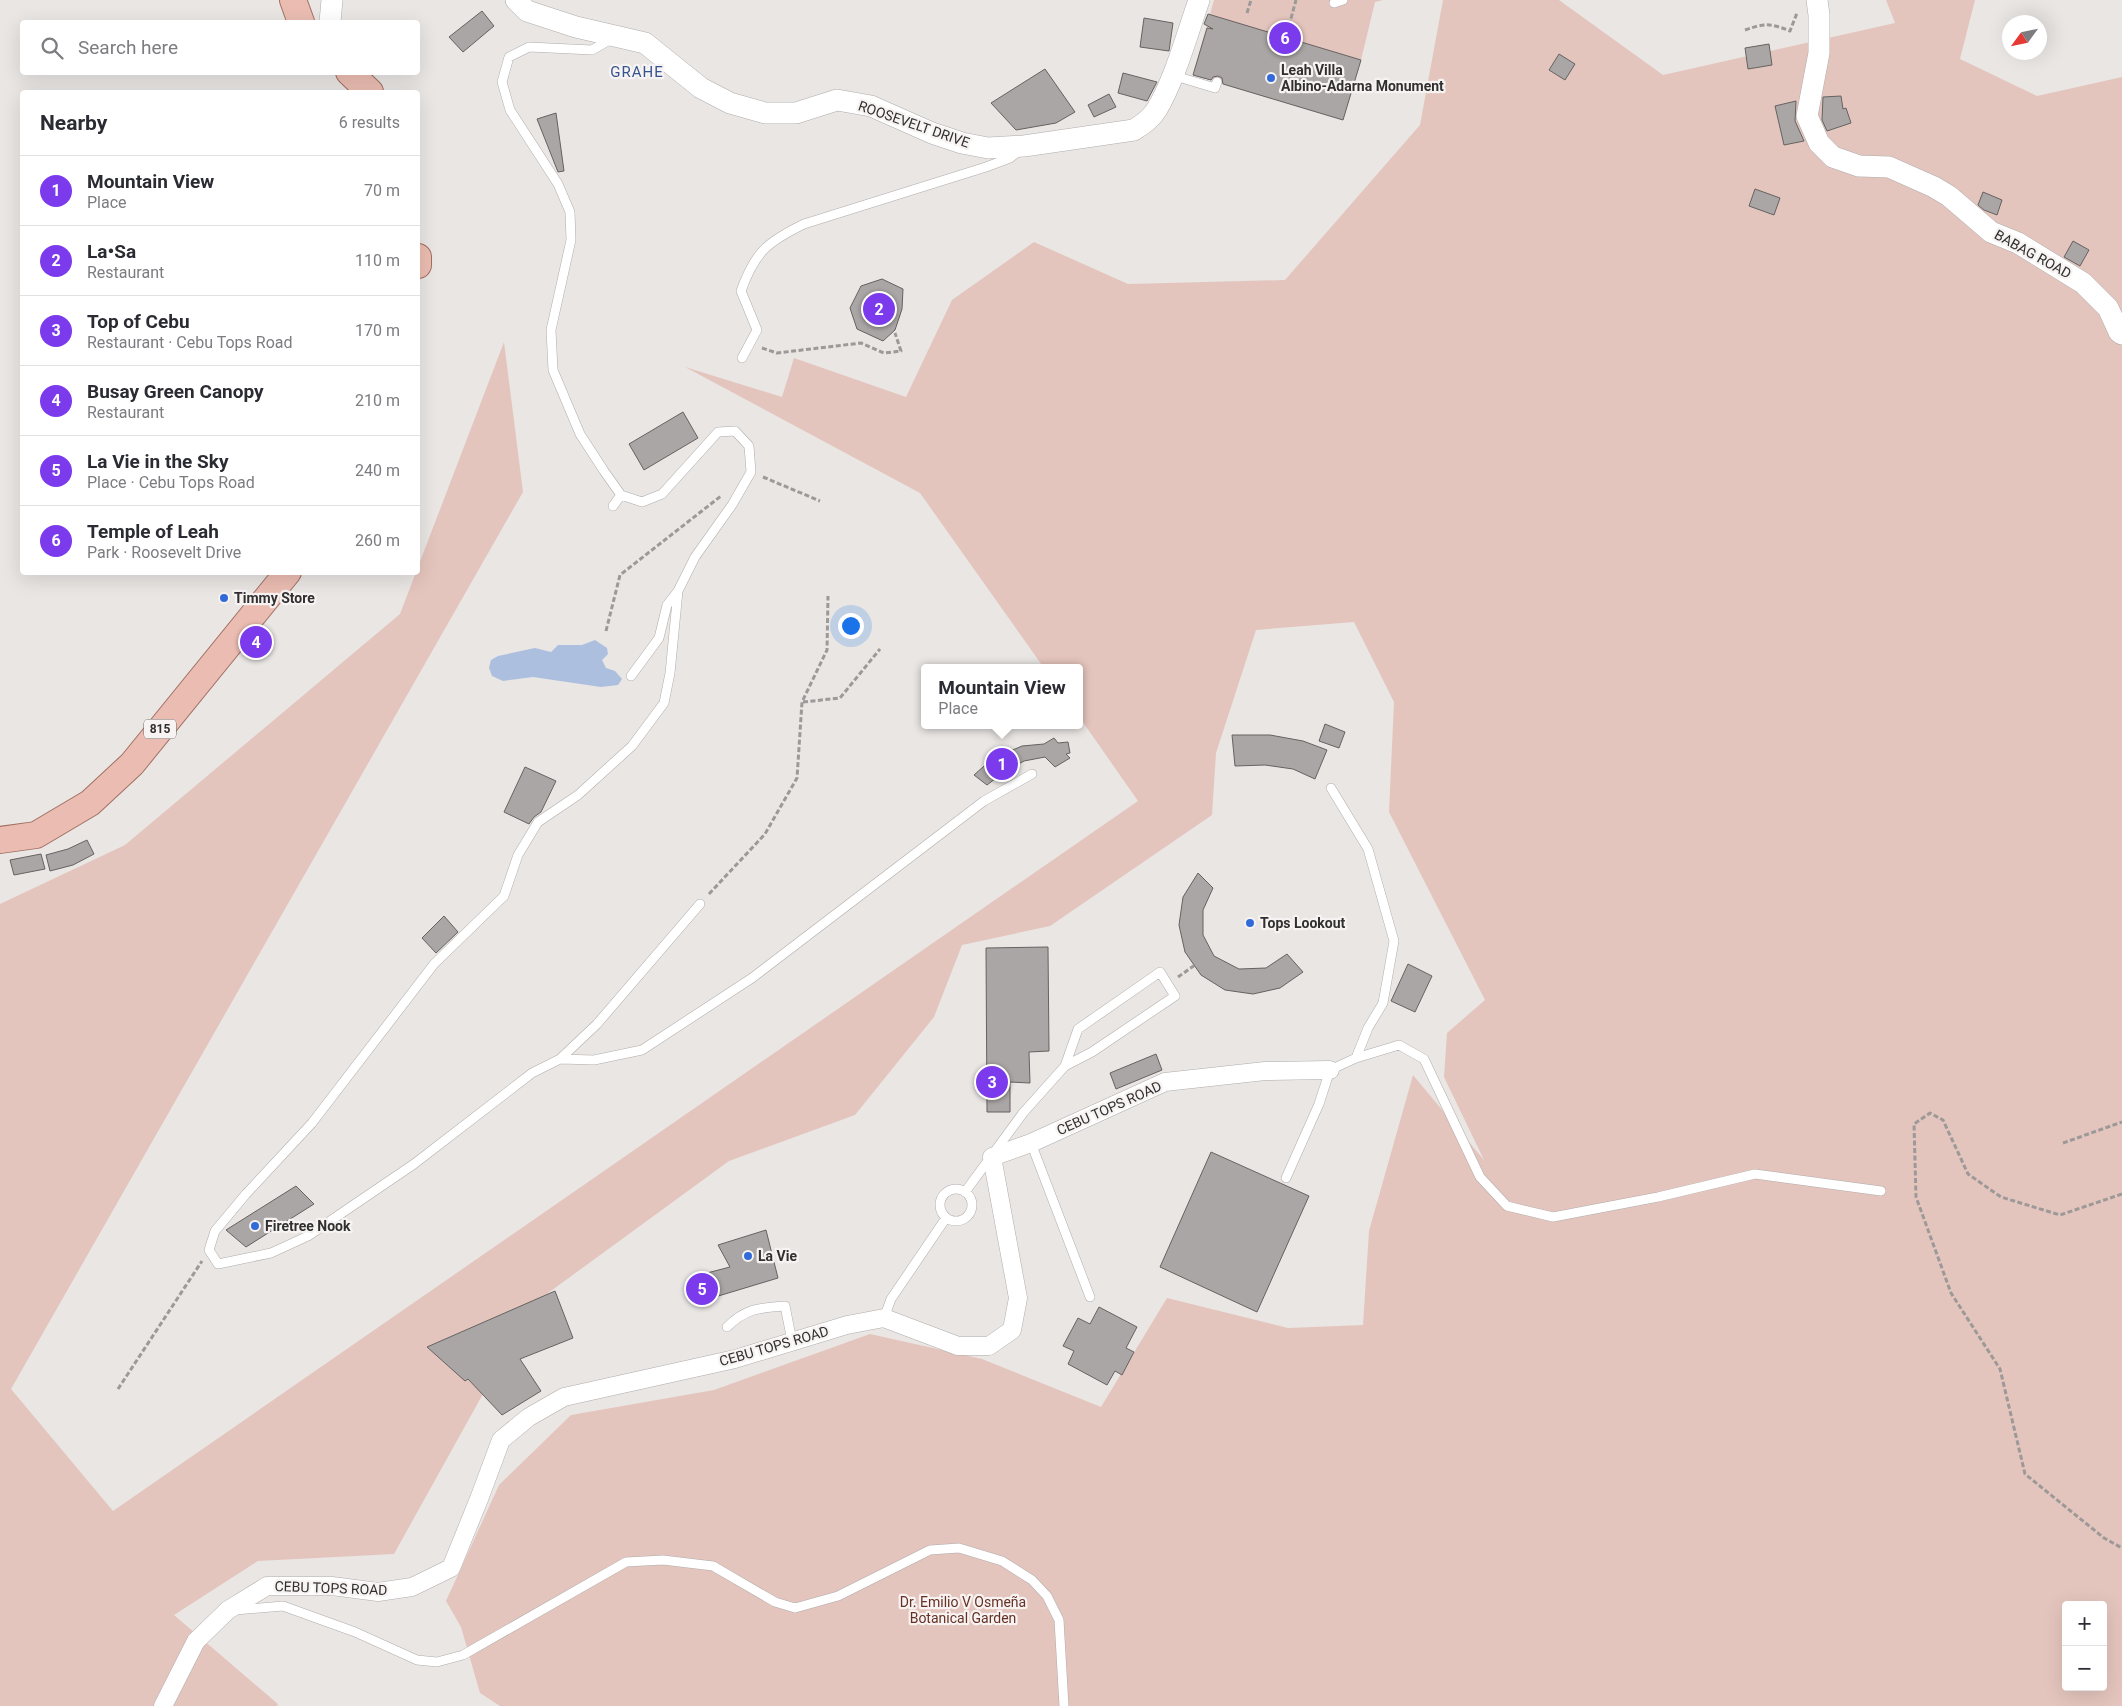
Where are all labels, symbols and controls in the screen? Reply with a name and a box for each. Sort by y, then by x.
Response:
north arrow [2002,15,2047,60]
pin: 6 [1269,19,1301,57]
search box [20,20,420,75]
icon: search [38,34,66,62]
text: Search here [78,36,178,59]
place label: Leah Villa Albino-Adarna Monument [1281,62,1444,94]
district label: GRAHE [610,63,664,81]
marker: Leah Villa Albino-Adarna Monument [1265,72,1277,84]
street label: ROOSEVELT DRIVE [856,97,972,151]
text: Nearby [40,111,107,135]
text: 6 results [339,113,400,132]
text: Mountain View [87,170,214,193]
text: 1 [51,181,61,200]
text: 70 m [364,181,400,200]
text: Place [87,193,127,212]
street label: BABAG ROAD [1992,226,2074,282]
text: La•Sa [87,240,136,263]
text: 2 [51,251,61,270]
text: 110 m [355,251,400,270]
text: Restaurant [87,263,164,282]
pin: 2 [863,290,895,328]
text: Top of Cebu [87,310,190,333]
text: 3 [51,321,61,340]
text: 170 m [355,321,400,340]
text: Restaurant · Cebu Tops Road [87,333,293,352]
text: Busay Green Canopy [87,380,264,403]
text: 4 [51,391,61,410]
text: 210 m [355,391,400,410]
text: Restaurant [87,403,164,422]
text: La Vie in the Sky [87,450,228,473]
text: 5 [51,461,61,480]
text: 240 m [355,461,400,480]
text: Place · Cebu Tops Road [87,473,255,492]
text: Temple of Leah [87,520,219,543]
text: 6 [51,531,61,550]
text: 260 m [355,531,400,550]
text: Park · Roosevelt Drive [87,543,241,562]
place label: Timmy Store [234,590,315,606]
marker: Timmy Store [218,592,230,604]
your location [838,613,864,639]
pin: 4 [240,623,272,661]
popup [921,664,1083,729]
text: Mountain View [938,676,1066,699]
text: Place [938,699,978,718]
road number: 815 [144,720,176,739]
pin: 1 [986,745,1018,783]
place label: Tops Lookout [1260,915,1346,931]
marker: Tops Lookout [1244,917,1256,929]
pin: 3 [976,1063,1008,1101]
street label: CEBU TOPS ROAD [1054,1078,1164,1138]
place label: Firetree Nook [265,1218,351,1234]
marker: Firetree Nook [249,1220,261,1232]
place label: La Vie [758,1248,797,1264]
marker: La Vie [742,1250,754,1262]
pin: 5 [686,1270,718,1308]
street label: CEBU TOPS ROAD [718,1323,830,1369]
street label: CEBU TOPS ROAD [274,1578,388,1598]
park label: Dr. Emilio V Osmeña Botanical Garden [900,1594,1026,1626]
map controls [2062,1601,2107,1691]
button: + [2062,1601,2107,1646]
button: − [2062,1646,2107,1691]

